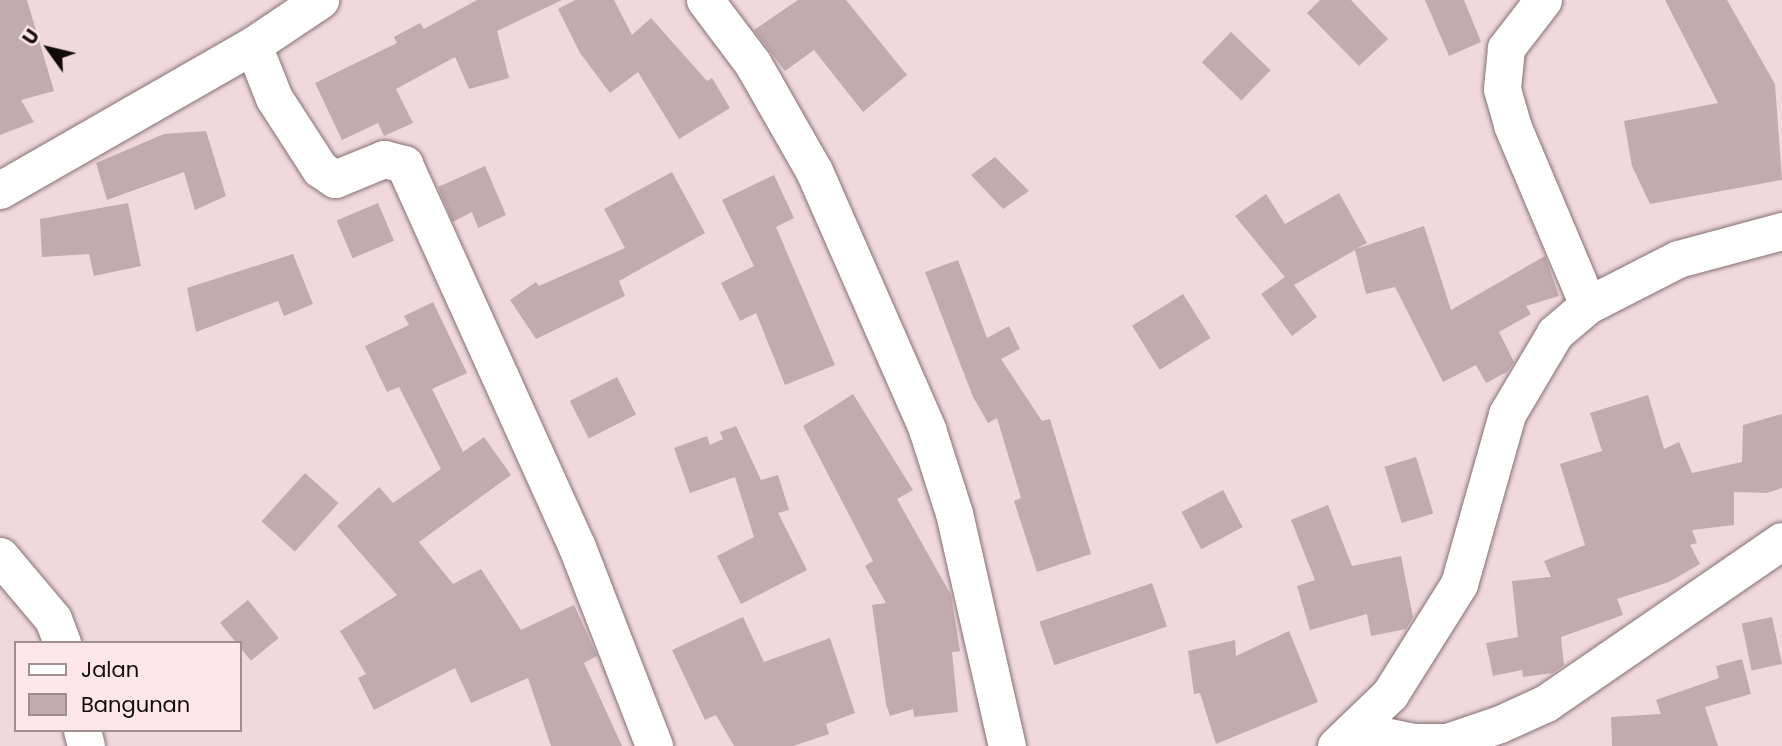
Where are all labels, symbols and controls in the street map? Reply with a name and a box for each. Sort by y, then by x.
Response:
north arrow [14,14,84,84]
text: U [16,24,46,50]
legend [14,641,242,732]
text: Jalan [81,655,139,684]
text: Bangunan [81,690,190,719]

